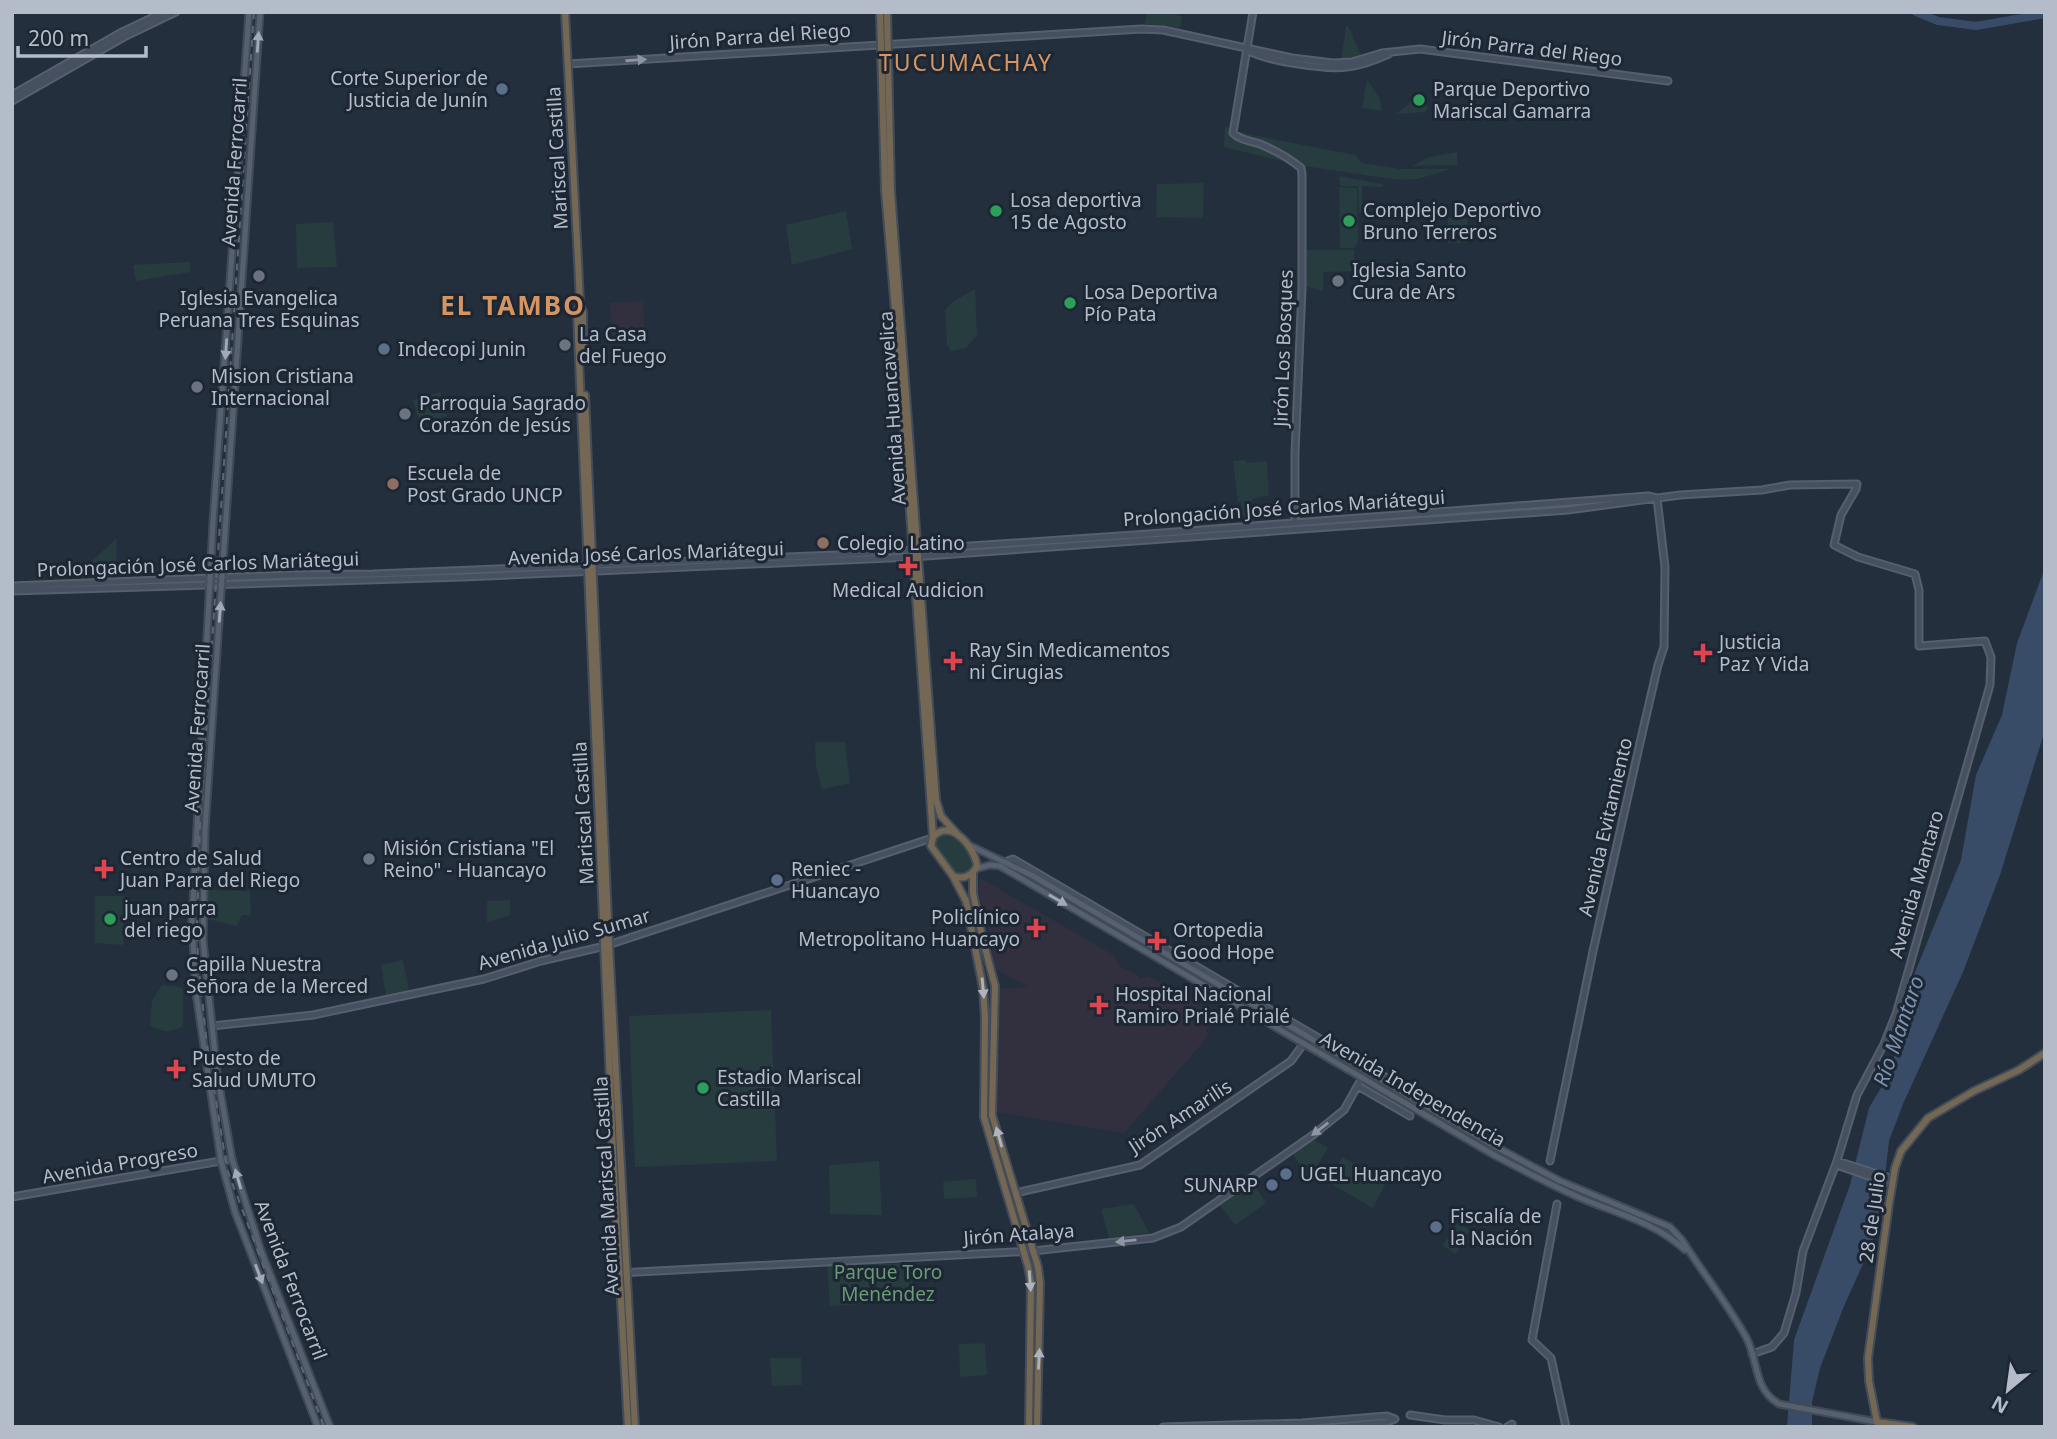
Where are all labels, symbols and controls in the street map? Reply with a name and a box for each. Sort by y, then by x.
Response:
scale bar [18,14,145,58]
street label: Jirón Parra del Riego [666,17,852,55]
text: 200 m [28,24,89,52]
street label: Jirón Parra del Riego [1438,24,1624,72]
one-way arrow [253,31,264,53]
district label: TUCUMACHAY [879,46,1053,78]
one-way arrow [626,54,648,65]
place label: Corte Superior de Justicia de Junín [330,65,488,113]
place label: Parque Deportivo Mariscal Gamarra [1433,76,1591,124]
street label: Avenida Ferrocarril [215,77,253,247]
marker: Corte Superior de Justicia de Junín [494,81,510,97]
street label: Mariscal Castilla [540,86,574,230]
marker: Parque Deportivo Mariscal Gamarra [1411,92,1427,108]
place label: Losa deportiva 15 de Agosto [1010,187,1142,235]
place label: Complejo Deportivo Bruno Terreros [1363,197,1541,245]
marker: Losa deportiva 15 de Agosto [988,203,1004,219]
marker: Complejo Deportivo Bruno Terreros [1341,213,1357,229]
place label: Iglesia Santo Cura de Ars [1352,257,1467,305]
marker: Iglesia Evangelica Peruana Tres Esquinas [251,268,267,284]
street label: Jirón Los Bosques [1267,269,1299,429]
marker: Iglesia Santo Cura de Ars [1330,273,1346,289]
place label: Losa Deportiva Pío Pata [1084,279,1218,327]
place label: Iglesia Evangelica Peruana Tres Esquinas [158,285,360,333]
district label: EL TAMBO [440,287,586,323]
marker: Losa Deportiva Pío Pata [1062,295,1078,311]
street label: Avenida Huancavelica [872,310,912,506]
place label: La Casa del Fuego [579,321,667,369]
place label: Indecopi Junin [398,336,526,362]
marker: La Casa del Fuego [557,337,573,353]
one-way arrow [220,338,231,360]
marker: Indecopi Junin [376,341,392,357]
place label: Mision Cristiana Internacional [211,363,354,411]
marker: Mision Cristiana Internacional [189,379,205,395]
place label: Parroquia Sagrado Corazón de Jesús [419,390,586,438]
marker: Parroquia Sagrado Corazón de Jesús [397,406,413,422]
place label: Escuela de Post Grado UNCP [407,460,563,508]
marker: Escuela de Post Grado UNCP [385,476,401,492]
street label: Prolongación José Carlos Mariátegui [1122,484,1446,532]
place label: Colegio Latino [837,530,965,556]
street label: Avenida José Carlos Mariátegui [508,535,784,571]
marker: Colegio Latino [815,535,831,551]
street label: Prolongación José Carlos Mariátegui [36,545,360,583]
marker: Medical Audicion [898,556,918,576]
place label: Medical Audicion [832,577,984,603]
one-way arrow [215,601,226,623]
place label: Justicia Paz Y Vida [1717,629,1809,677]
place label: Ray Sin Medicamentos ni Cirugias [969,637,1170,685]
street label: Avenida Ferrocarril [178,643,216,813]
marker: Justicia Paz Y Vida [1693,643,1713,663]
marker: Ray Sin Medicamentos ni Cirugias [943,651,963,671]
street label: Avenida Evitamiento [1572,735,1638,919]
street label: Mariscal Castilla [566,741,600,885]
street label: Avenida Mantaro [1882,807,1950,961]
place label: Misión Cristiana "El Reino" - Huancayo [383,835,554,883]
place label: Centro de Salud Juan Parra del Riego [118,845,300,893]
marker: Misión Cristiana "El Reino" - Huancayo [361,851,377,867]
place label: Reniec - Huancayo [791,856,880,904]
marker: Centro de Salud Juan Parra del Riego [94,859,114,879]
marker: Reniec - Huancayo [769,872,785,888]
one-way arrow [1049,894,1068,906]
place label: juan parra del riego [122,895,216,943]
street label: Avenida Julio Sumar [475,902,653,976]
place label: Policlínico Metropolitano Huancayo [798,904,1020,952]
marker: juan parra del riego [102,911,118,927]
place label: Ortopedia Good Hope [1173,917,1274,965]
marker: Policlínico Metropolitano Huancayo [1026,918,1046,938]
marker: Ortopedia Good Hope [1147,931,1167,951]
place label: Capilla Nuestra Señora de la Merced [186,951,368,999]
marker: Capilla Nuestra Señora de la Merced [164,967,180,983]
water label: Río Mantaro [1866,972,1930,1090]
one-way arrow [978,977,989,999]
place label: Hospital Nacional Ramiro Prialé Prialé [1115,981,1290,1029]
marker: Hospital Nacional Ramiro Prialé Prialé [1089,995,1109,1015]
street label: Avenida Independencia [1316,1025,1510,1153]
place label: Puesto de Salud UMUTO [192,1045,316,1093]
marker: Puesto de Salud UMUTO [166,1059,186,1079]
place label: Estadio Mariscal Castilla [717,1064,862,1112]
street label: Jirón Amarilis [1122,1073,1237,1160]
street label: Avenida Mariscal Castilla [587,1076,625,1296]
marker: Estadio Mariscal Castilla [695,1080,711,1096]
one-way arrow [1312,1122,1330,1137]
one-way arrow [993,1126,1003,1147]
street label: Avenida Progreso [40,1137,200,1189]
place label: UGEL Huancayo [1300,1161,1442,1187]
marker: UGEL Huancayo [1278,1166,1294,1182]
one-way arrow [233,1168,243,1189]
street label: 28 de Julio [1853,1170,1891,1264]
place label: SUNARP [1184,1172,1258,1198]
marker: SUNARP [1264,1177,1280,1193]
street label: Avenida Ferrocarril [249,1196,333,1364]
place label: Fiscalía de la Nación [1450,1203,1541,1251]
street label: Jirón Atalaya [961,1217,1075,1251]
marker: Fiscalía de la Nación [1428,1219,1444,1235]
one-way arrow [1115,1235,1137,1246]
park label: Parque Toro Menéndez [834,1259,942,1307]
one-way arrow [254,1264,265,1285]
one-way arrow [1025,1270,1036,1292]
one-way arrow [1034,1347,1045,1369]
north arrow [1973,1355,2043,1425]
text: N [1987,1390,2013,1420]

